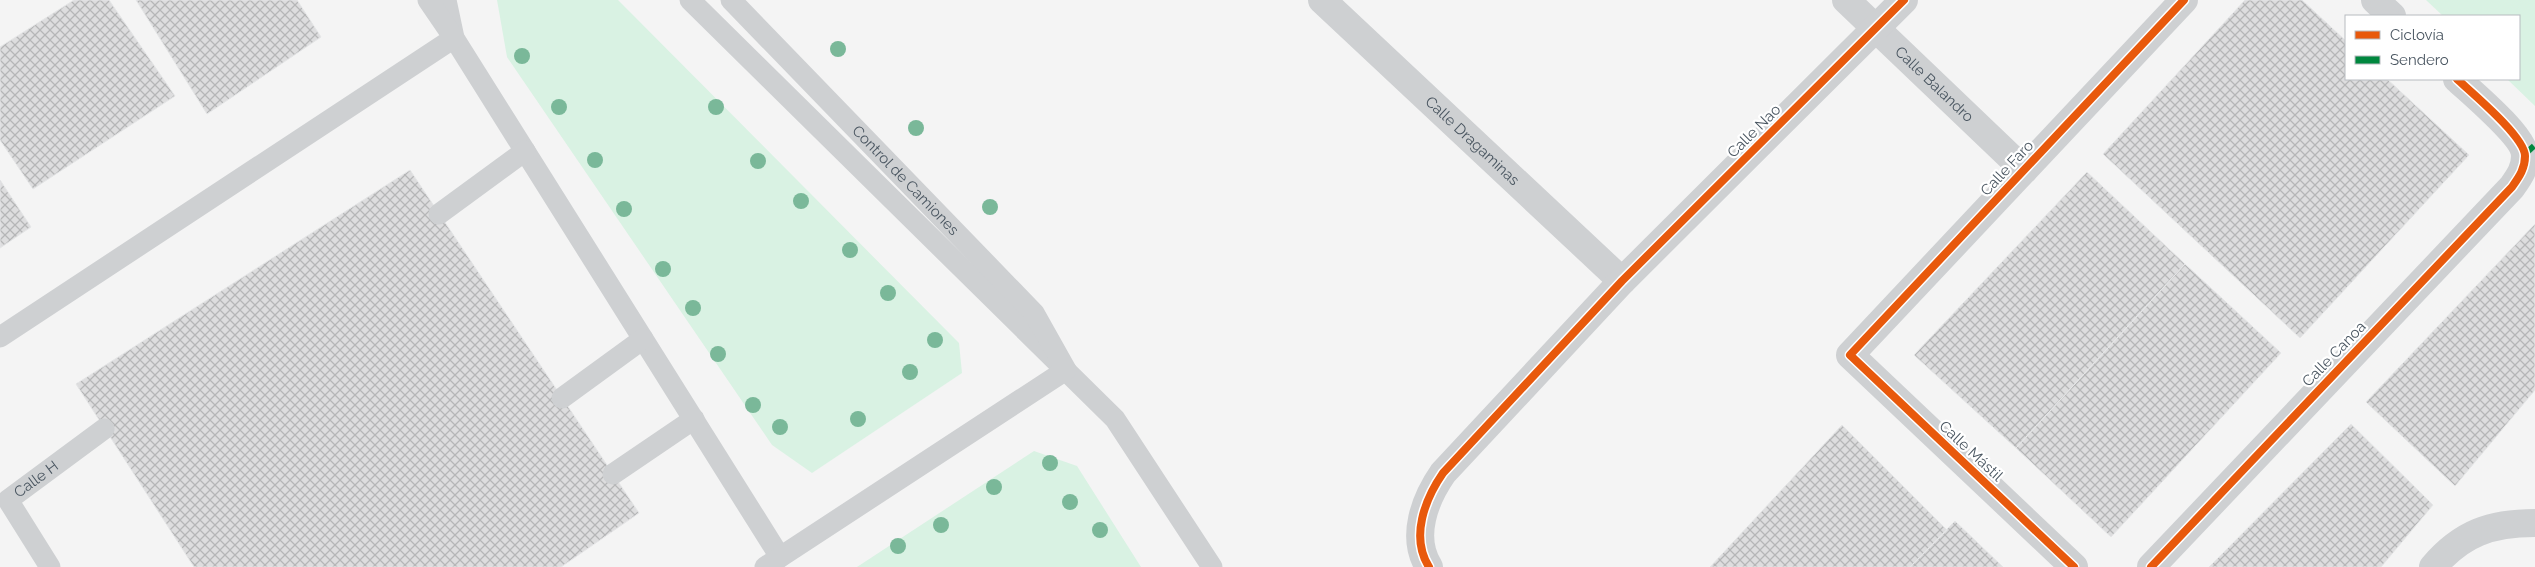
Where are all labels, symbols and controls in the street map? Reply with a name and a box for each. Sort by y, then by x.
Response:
legend [2345,15,2520,80]
text: Ciclovía [2390,26,2444,44]
street label: Calle Balandro [1891,43,1977,126]
text: Sendero [2390,51,2449,69]
street label: Calle Dragaminas [1422,92,1523,189]
street label: Calle Nao [1724,101,1784,161]
street label: Control de Camiones [848,122,963,239]
street label: Calle Faro [1977,136,2037,199]
street label: Calle Canoa [2298,318,2370,390]
street label: Calle Mástil [1936,417,2007,486]
street label: Calle H [10,457,62,501]

